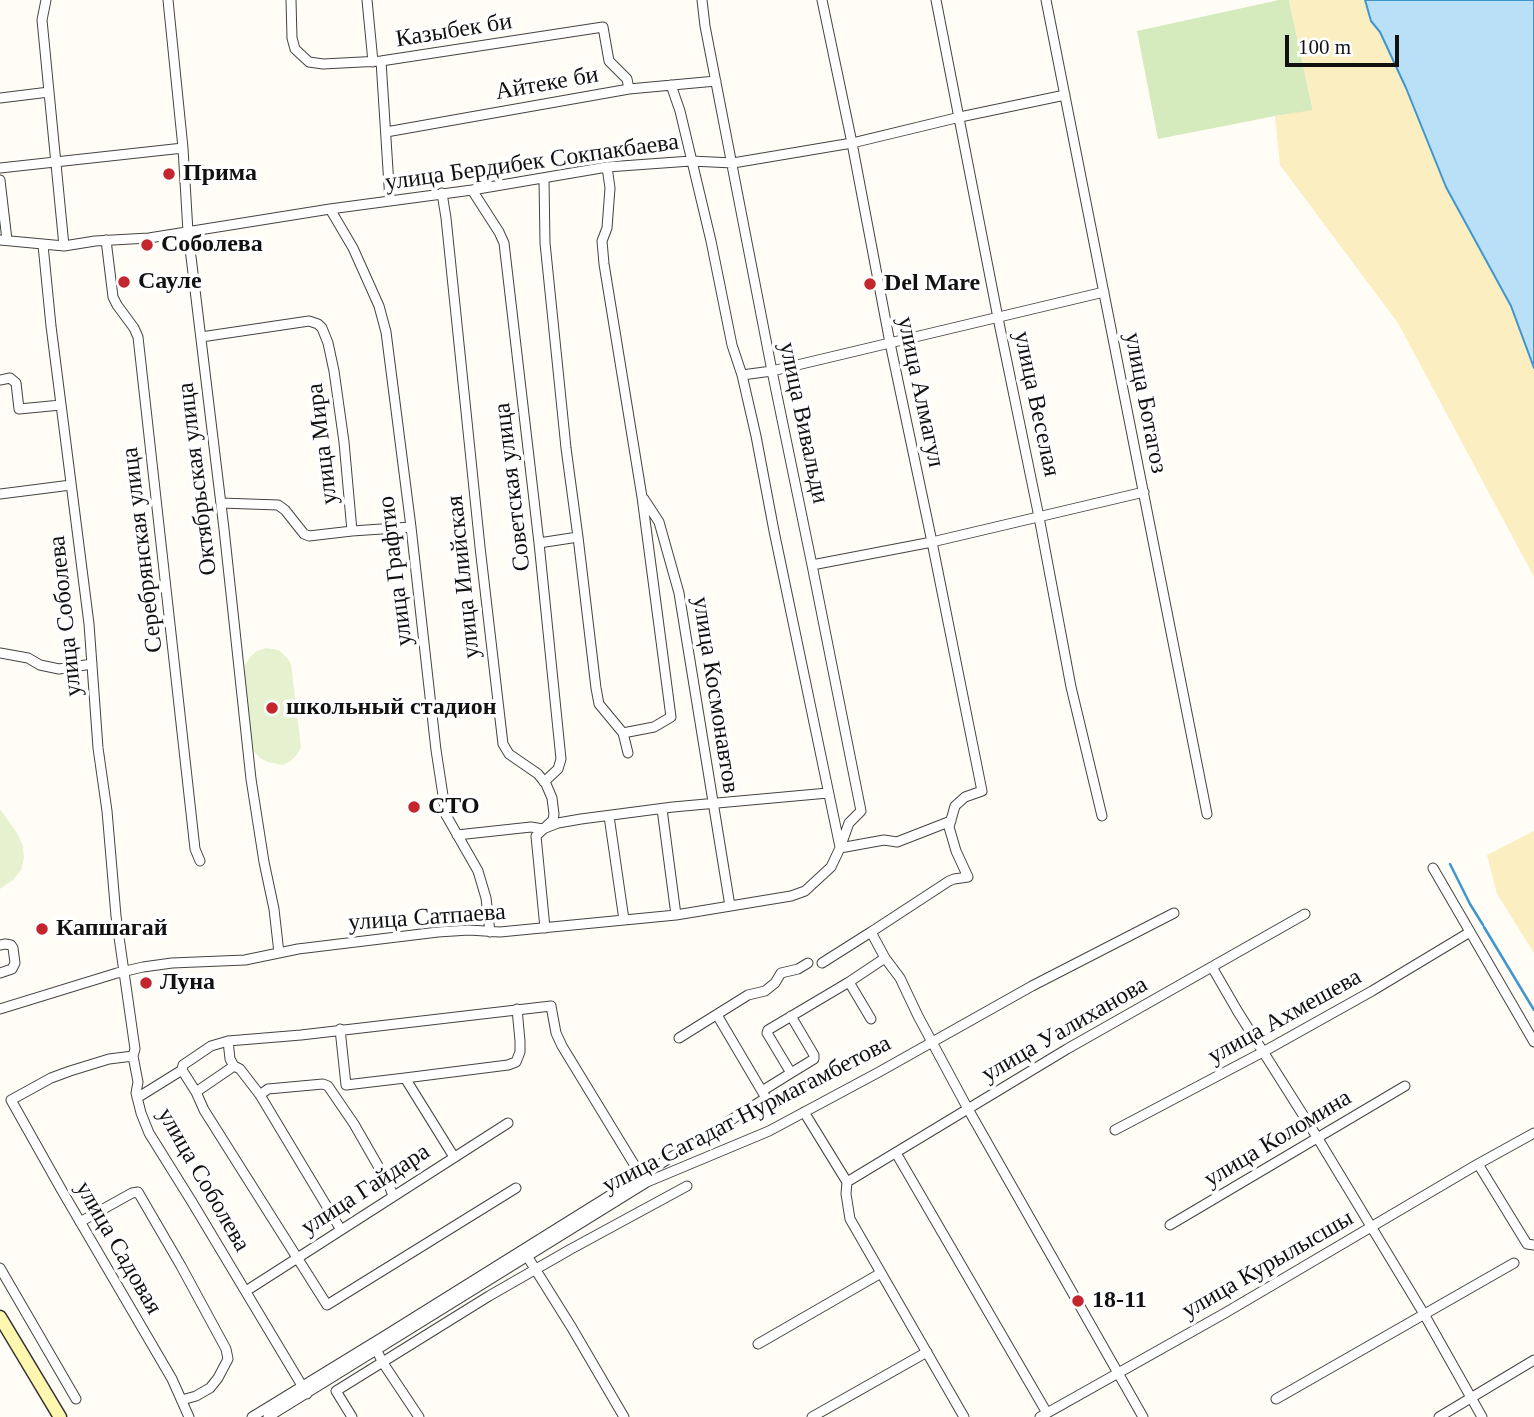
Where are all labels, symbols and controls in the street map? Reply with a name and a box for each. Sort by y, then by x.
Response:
street label: Казыбек би [394,8,514,54]
scale bar [1289,21,1403,65]
text: 100 m [1298,35,1351,59]
street label: Айтеке би [493,61,601,107]
street label: улица Бердибек Сокпакбаева [383,128,681,198]
place label: Прима [183,160,257,188]
marker: Прима [161,166,177,182]
place label: Соболева [161,231,263,259]
marker: Соболева [139,237,155,253]
place label: Сауле [138,268,202,296]
place label: Del Mare [884,270,980,298]
marker: Сауле [116,274,132,290]
marker: Del Mare [862,276,878,292]
street label: улица Алмагул [890,314,950,470]
street label: улица Веселая [1007,329,1065,479]
street label: улица Ботагоз [1117,330,1173,476]
street label: улица Вивальди [772,340,834,506]
street label: Октябрьская улица [172,381,224,577]
street label: улица Мира [301,382,345,506]
street label: Советская улица [488,401,538,573]
street label: Серебрянская улица [116,446,170,654]
street label: улица Графтио [372,494,420,648]
street label: улица Илийская [441,494,487,660]
street label: улица Соболева [43,534,89,698]
street label: улица Космонавтов [685,595,745,795]
place label: школьный стадион [286,694,497,722]
marker: школьный стадион [264,700,280,716]
place label: СТО [428,793,480,821]
marker: СТО [406,799,422,815]
street label: улица Сатпаева [347,898,507,938]
place label: Капшагай [56,915,168,943]
marker: Капшагай [34,921,50,937]
street label: улица Ахмешева [1203,963,1367,1071]
place label: Луна [160,969,215,997]
street label: улица Уалиханова [977,971,1153,1089]
marker: Луна [138,975,154,991]
street label: улица Сагадат Нурмагамбетова [598,1030,896,1200]
street label: улица Коломина [1199,1084,1357,1194]
street label: улица Соболева [150,1103,256,1257]
street label: улица Гайдара [296,1138,436,1242]
street label: улица Садовая [68,1176,168,1320]
street label: улица Курылысшы [1177,1204,1359,1326]
place label: 18-11 [1092,1287,1147,1315]
marker: 18-11 [1070,1293,1086,1309]

